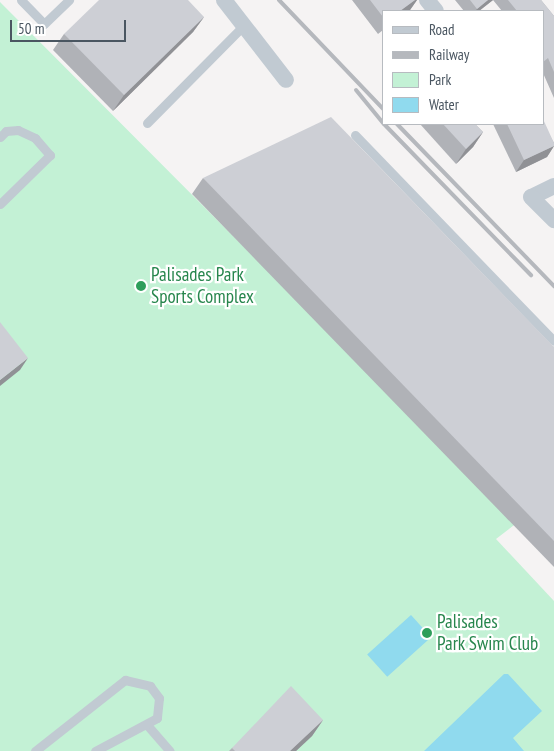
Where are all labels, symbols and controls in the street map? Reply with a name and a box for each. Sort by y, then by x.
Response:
scale bar [12,10,129,42]
legend [382,10,544,125]
text: 50 m [18,19,44,38]
text: Road [429,20,455,39]
text: Railway [429,45,469,64]
text: Park [429,70,451,89]
text: Water [429,95,459,114]
place label: Palisades Park Sports Complex [151,264,254,308]
marker: Palisades Park Sports Complex [135,280,147,292]
place label: Palisades Park Swim Club [437,611,539,655]
marker: Palisades Park Swim Club [421,627,433,639]

